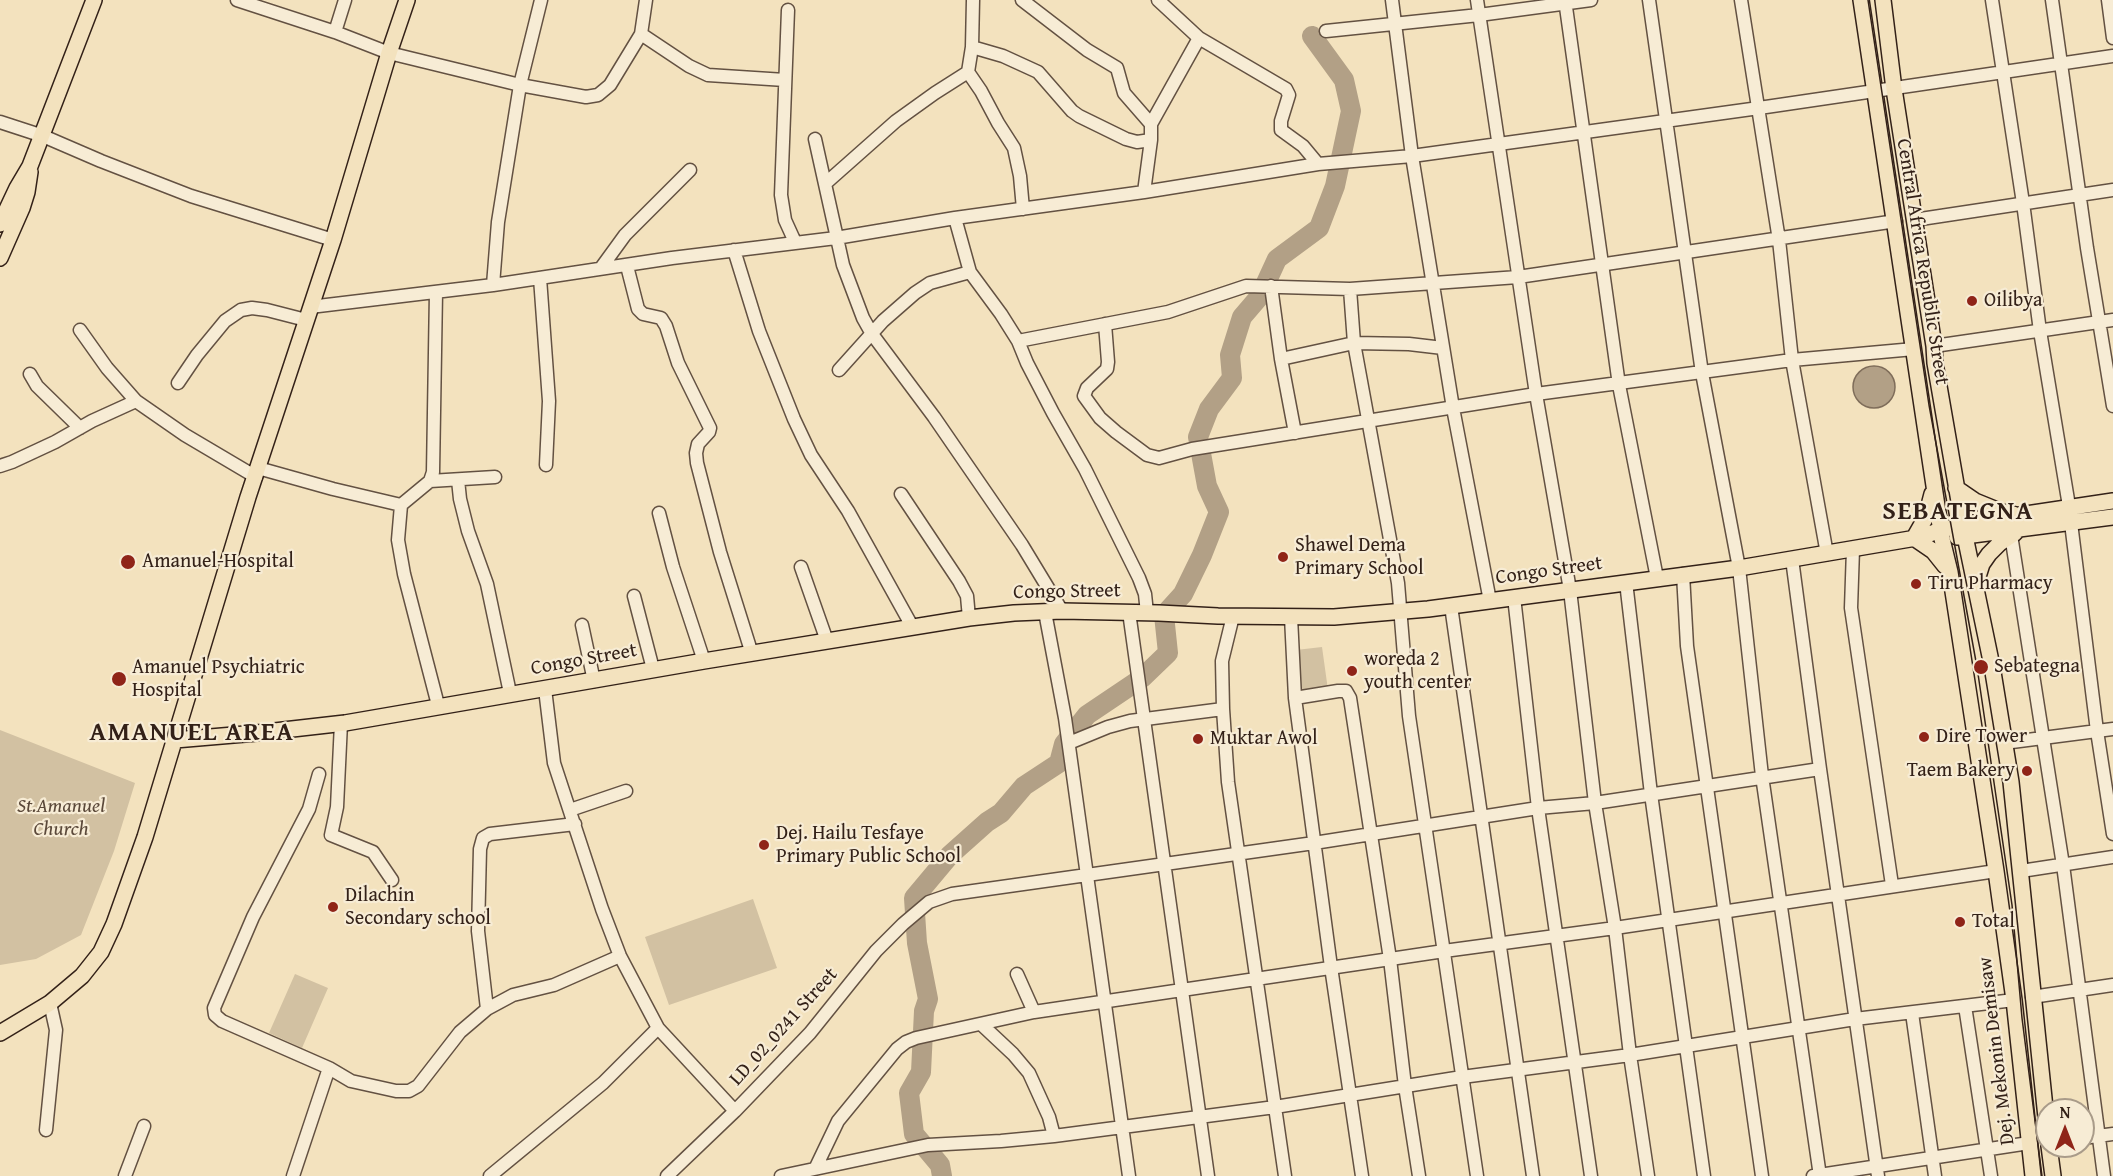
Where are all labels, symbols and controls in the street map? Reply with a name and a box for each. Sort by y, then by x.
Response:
street label: Central Africa Republic Street [1891,137,1953,387]
place label: Oilibya [1984,289,2042,313]
marker: Oilibya [1965,294,1979,308]
district label: SEBATEGNA [1882,496,2034,528]
place label: Shawel Dema Primary School [1295,534,1424,581]
place label: Amanuel-Hospital [142,550,294,574]
marker: Shawel Dema Primary School [1276,550,1290,564]
street label: Congo Street [1494,552,1604,590]
marker: Amanuel-Hospital [119,553,137,571]
place label: Tiru Pharmacy [1928,572,2053,596]
marker: Tiru Pharmacy [1909,577,1923,591]
street label: Congo Street [1013,579,1121,605]
street label: Congo Street [529,639,639,681]
place label: woreda 2 youth center [1364,648,1471,695]
place label: Sebategna [1994,655,2080,679]
place label: Amanuel Psychiatric Hospital [132,656,305,703]
marker: Sebategna [1972,658,1990,676]
marker: woreda 2 youth center [1345,664,1359,678]
marker: Amanuel Psychiatric Hospital [110,670,128,688]
district label: AMANUEL AREA [90,717,294,749]
place label: Dire Tower [1936,725,2027,749]
place label: Muktar Awol [1210,727,1318,751]
marker: Dire Tower [1917,730,1931,744]
marker: Muktar Awol [1191,732,1205,746]
place label: Taem Bakery [1907,759,2015,783]
marker: Taem Bakery [2020,764,2034,778]
park label: St.Amanuel Church [17,795,105,842]
place label: Dej. Hailu Tesfaye Primary Public School [776,822,961,869]
marker: Dej. Hailu Tesfaye Primary Public School [757,838,771,852]
place label: Dilachin Secondary school [345,884,491,931]
marker: Dilachin Secondary school [326,900,340,914]
place label: Total [1972,910,2015,934]
marker: Total [1953,915,1967,929]
street label: Dej. Mekonin Demisaw [1974,956,2020,1146]
street label: LD_02_0241 Street [725,963,843,1091]
north arrow [2035,1098,2095,1158]
text: N [2060,1100,2070,1124]

